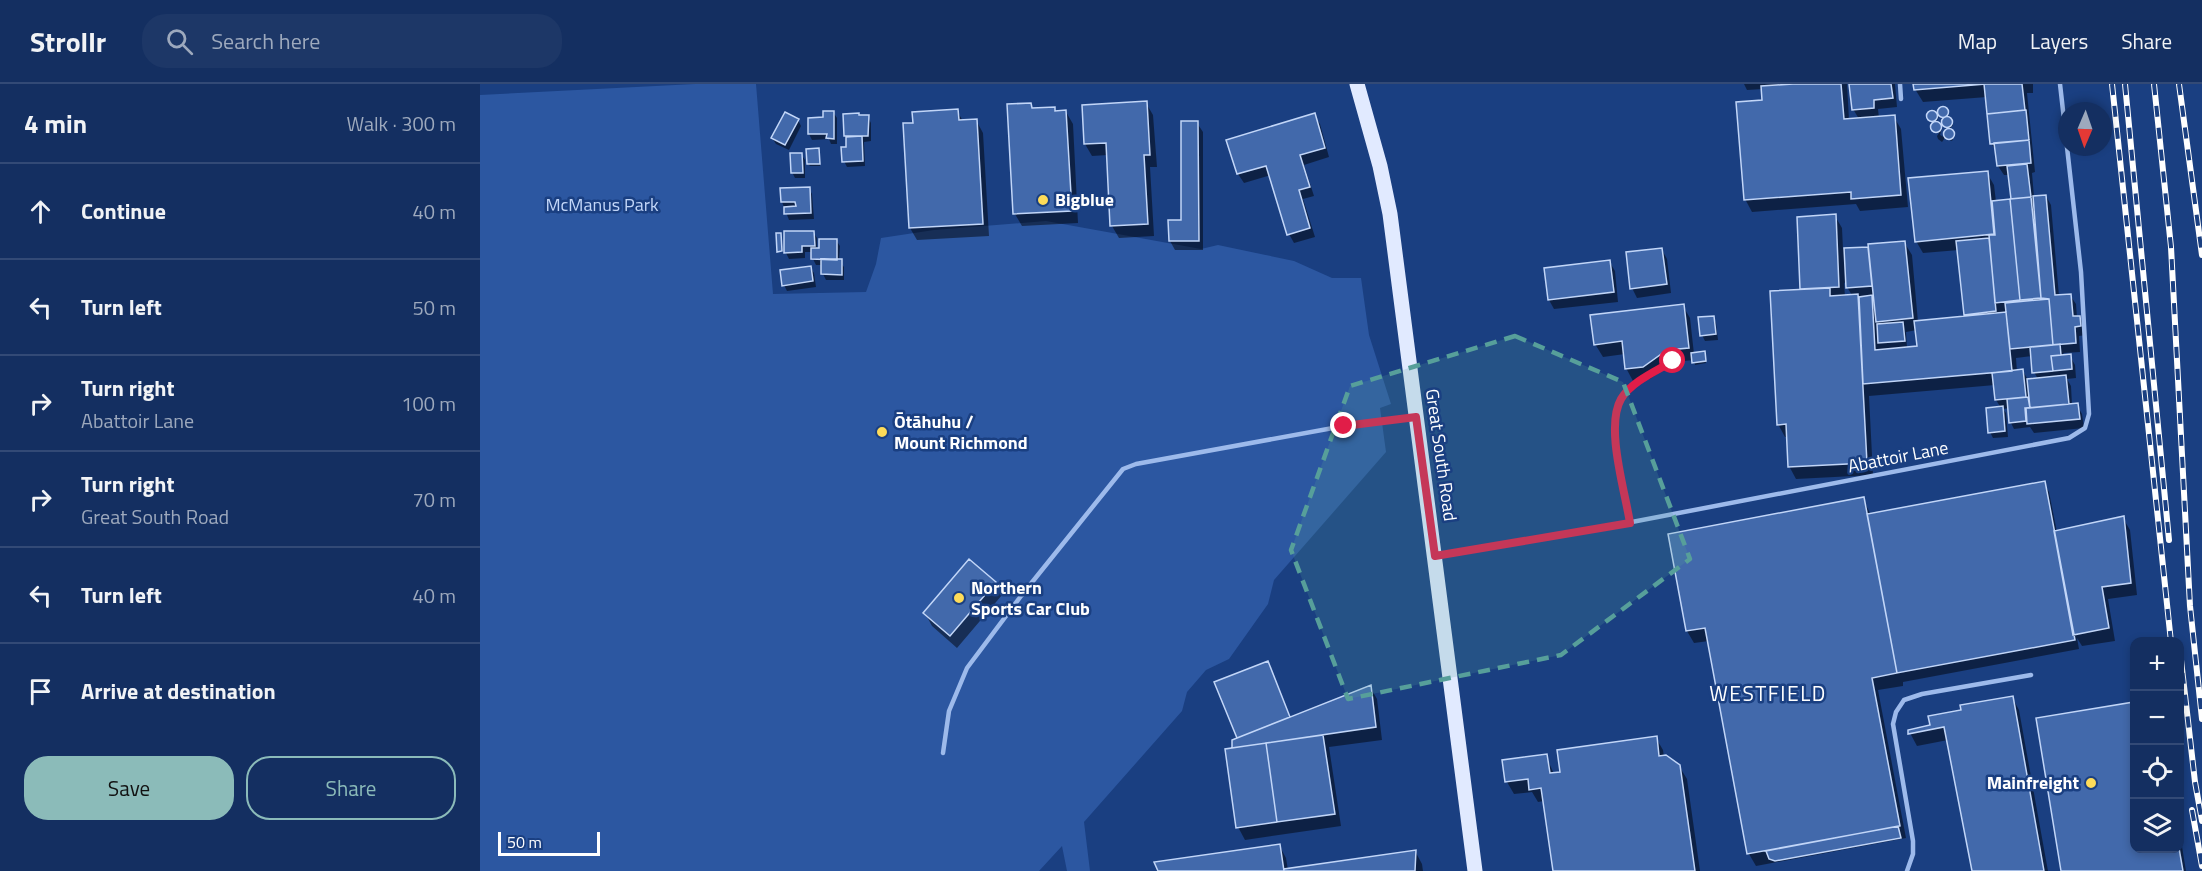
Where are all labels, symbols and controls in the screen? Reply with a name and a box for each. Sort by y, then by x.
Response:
search box [142,14,562,68]
text: Strollr [30,20,106,63]
text: Search here [211,24,320,58]
icon: search [163,25,196,58]
text: Map [1958,25,1997,57]
text: Layers [2030,25,2088,57]
text: Share [2121,25,2172,57]
north arrow [2058,102,2112,156]
text: 4 min [24,104,87,143]
text: Walk · 300 m [347,108,456,139]
place label: Bigblue [1055,186,1114,213]
park label: McManus Park [545,191,659,218]
marker: Bigblue [1036,193,1050,207]
text: Continue [81,194,166,228]
icon: ahead [24,195,57,228]
text: 40 m [412,196,456,227]
text: Turn left [81,290,162,324]
icon: left [24,291,57,324]
text: 50 m [412,292,456,323]
route start [1659,347,1685,373]
text: Turn right [81,371,175,405]
icon: right [24,387,57,420]
street label: Great South Road [1419,387,1464,523]
text: 100 m [401,388,456,419]
text: Abattoir Lane [81,405,194,436]
place label: Ōtāhuhu / Mount Richmond [894,408,1028,456]
route end [1330,412,1356,438]
marker: Ōtāhuhu / Mount Richmond [875,425,889,439]
street label: Abattoir Lane [1845,434,1950,479]
text: Turn right [81,467,175,501]
icon: right [24,483,57,516]
text: 70 m [412,484,456,515]
text: Great South Road [81,501,229,532]
place label: Northern Sports Car Club [971,574,1090,622]
text: Turn left [81,578,162,612]
icon: left [24,579,57,612]
text: 40 m [412,580,456,611]
marker: Northern Sports Car Club [952,591,966,605]
map controls [2130,637,2184,853]
button: + [2130,637,2184,691]
text: Arrive at destination [81,674,276,708]
icon: arrive [24,675,57,708]
district label: WESTFIELD [1709,677,1827,709]
button: − [2130,691,2184,745]
button: locate [2130,745,2184,799]
button: Save [24,756,234,820]
button: Share [246,756,456,820]
place label: Mainfreight [1987,769,2079,796]
marker: Mainfreight [2084,776,2098,790]
button: layers [2130,799,2184,853]
scale bar [498,829,600,856]
text: 50 m [507,830,542,854]

